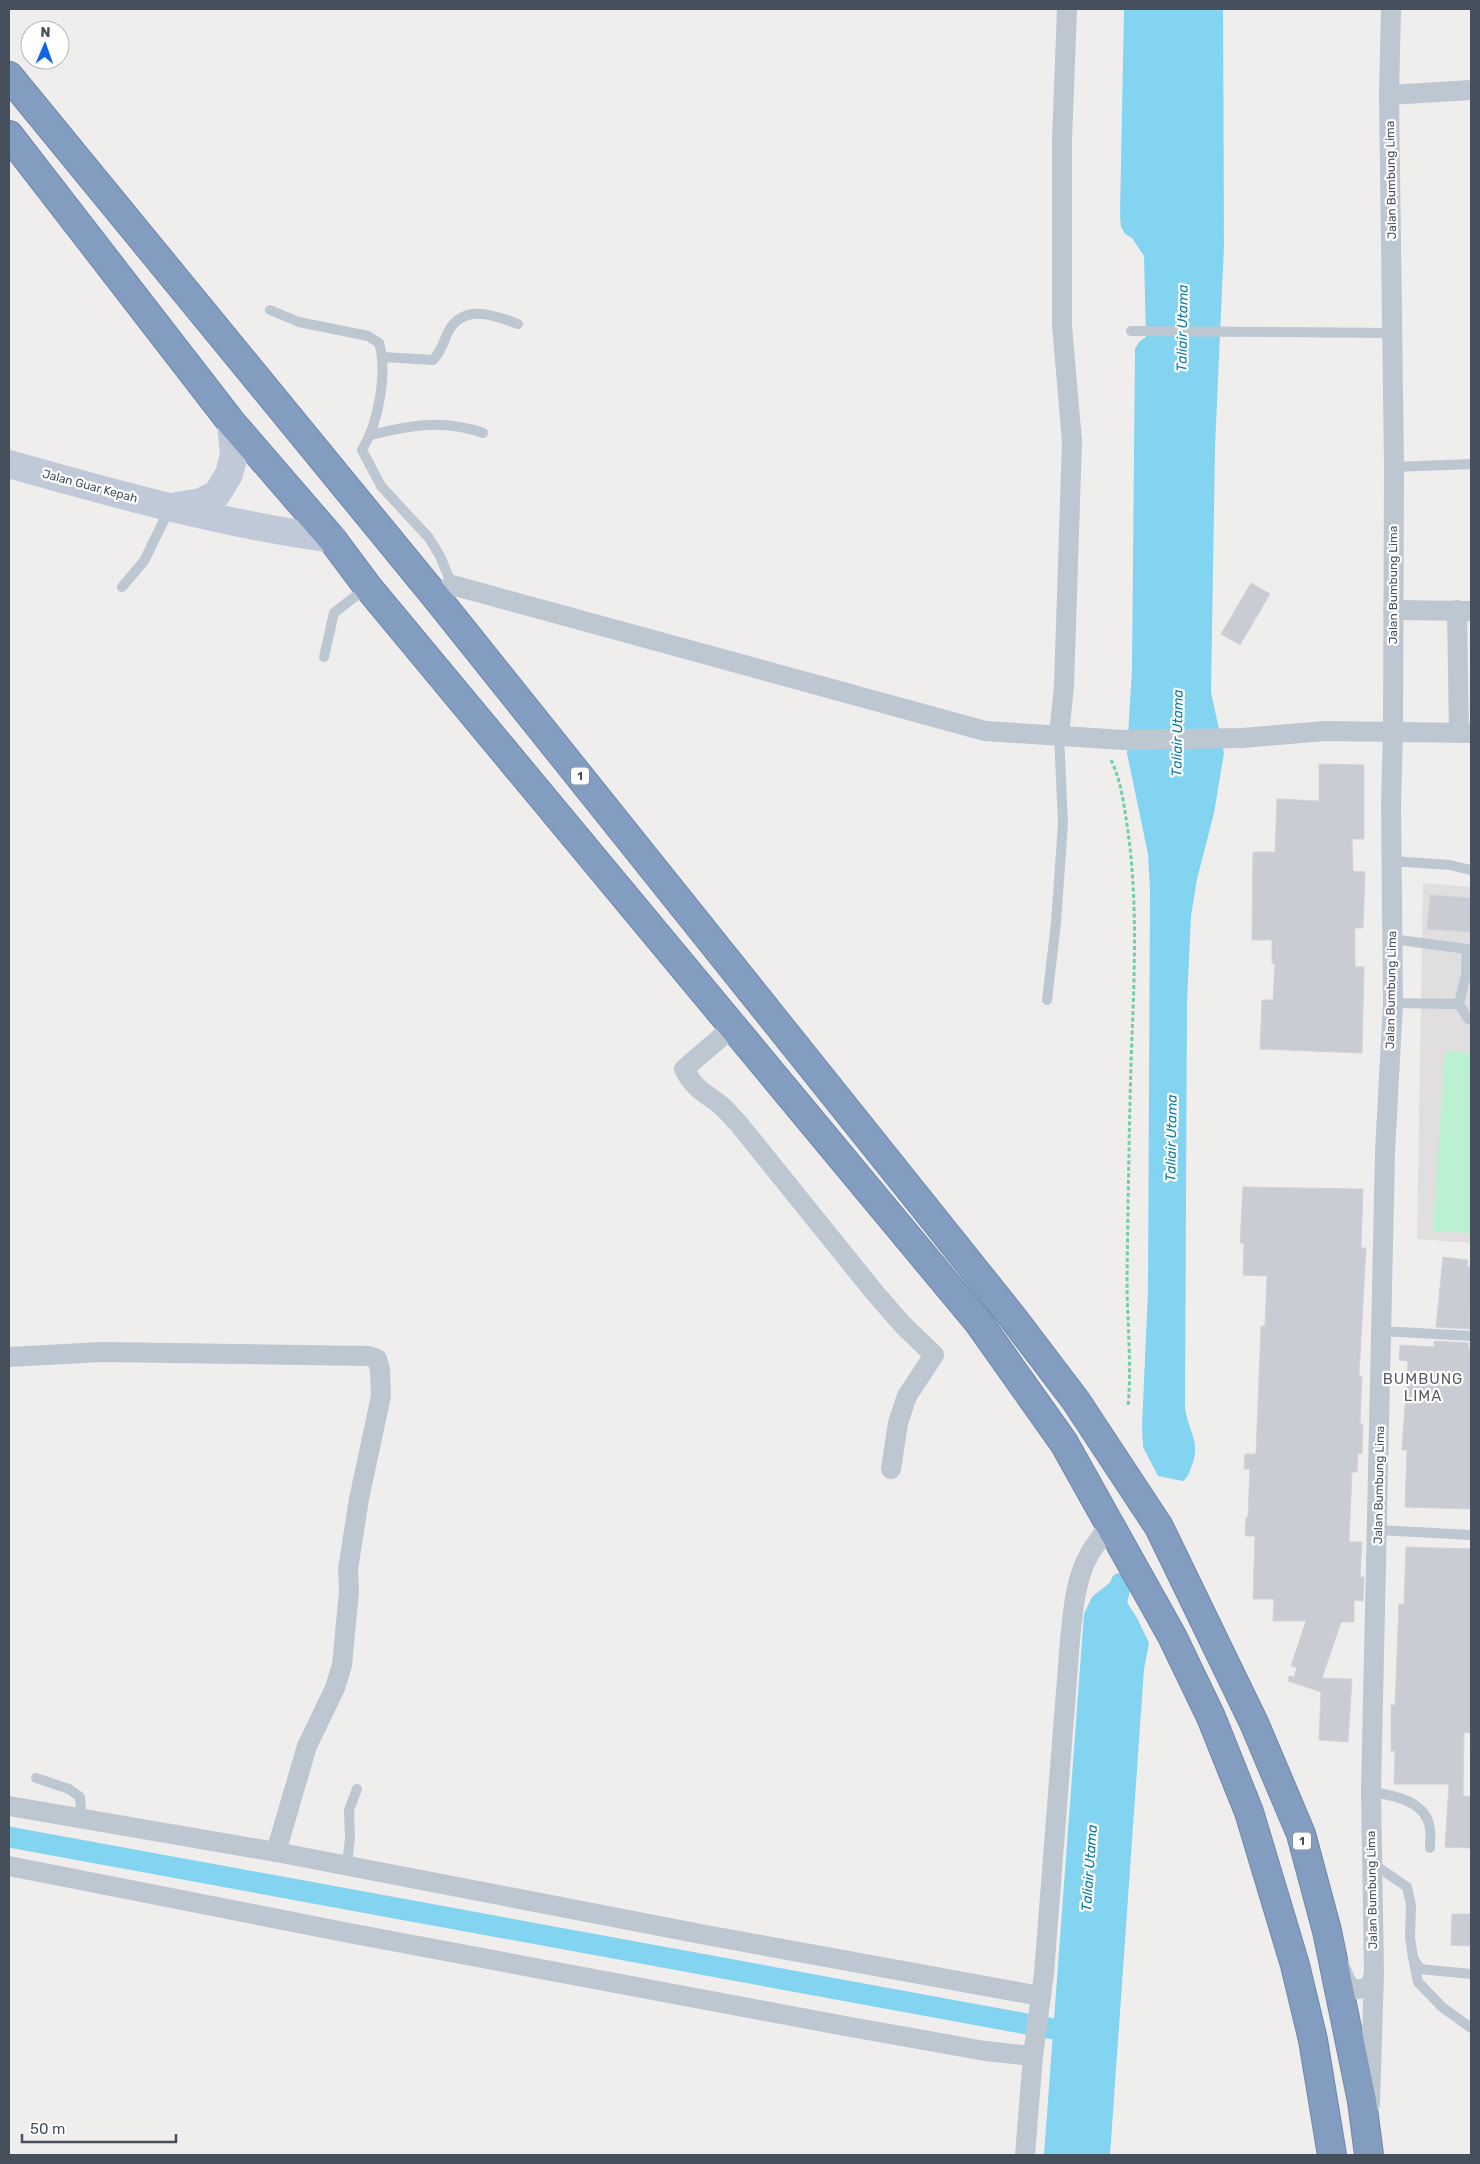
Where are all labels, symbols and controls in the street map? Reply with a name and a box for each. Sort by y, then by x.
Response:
north arrow [20,20,70,70]
text: N [40,24,51,41]
street label: Jalan Bumbung Lima [1383,121,1399,239]
water label: Taliair Utama [1173,284,1192,372]
street label: Jalan Guar Kepah [41,467,139,505]
street label: Jalan Bumbung Lima [1386,526,1400,644]
water label: Taliair Utama [1168,689,1187,777]
road number: 1 [571,768,589,784]
street label: Jalan Bumbung Lima [1383,931,1399,1049]
water label: Taliair Utama [1162,1094,1181,1182]
district label: BUMBUNG LIMA [1383,1370,1463,1405]
street label: Jalan Bumbung Lima [1371,1426,1387,1544]
water label: Taliair Utama [1078,1824,1101,1912]
street label: Jalan Bumbung Lima [1364,1831,1380,1949]
road number: 1 [1293,1832,1311,1850]
scale bar [22,2112,176,2144]
text: 50 m [30,2120,65,2138]

